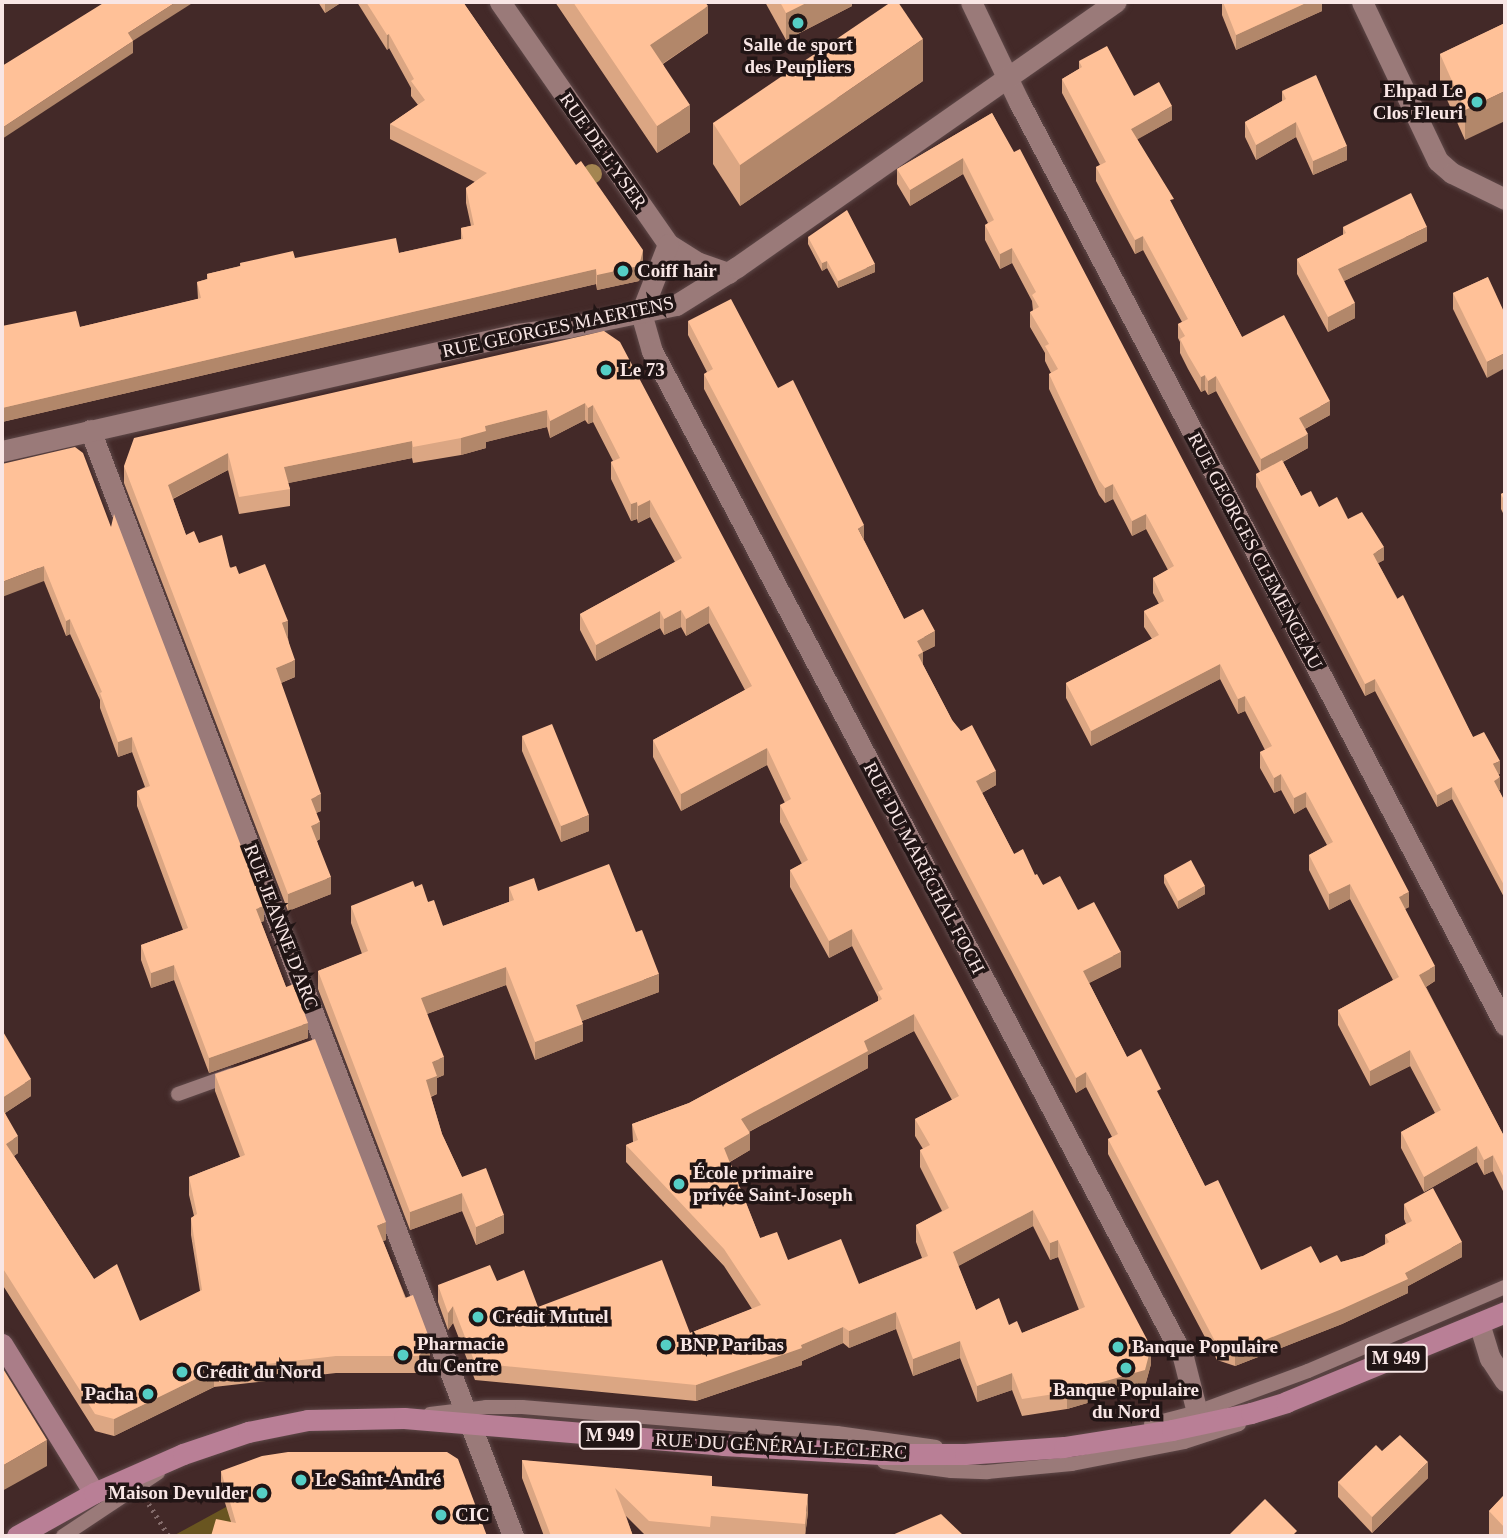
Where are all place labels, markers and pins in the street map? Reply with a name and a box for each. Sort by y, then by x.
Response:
marker: Salle de sport des Peupliers [790,15,806,31]
place label: Salle de sport des Peupliers [743,34,853,78]
place label: Ehpad Le Clos Fleuri [1373,80,1463,124]
marker: Ehpad Le Clos Fleuri [1469,94,1485,110]
place label: Coiff hair [637,260,717,282]
marker: Coiff hair [615,263,631,279]
place label: Le 73 [620,359,665,381]
marker: Le 73 [598,362,614,378]
place label: École primaire privée Saint-Joseph [693,1162,853,1206]
marker: École primaire privée Saint-Joseph [671,1176,687,1192]
place label: Crédit Mutuel [492,1306,609,1328]
marker: Crédit Mutuel [470,1309,486,1325]
place label: Pharmacie du Centre [417,1333,505,1377]
place label: BNP Paribas [680,1334,785,1356]
place label: Banque Populaire [1132,1336,1278,1358]
marker: BNP Paribas [658,1337,674,1353]
marker: Banque Populaire [1110,1339,1126,1355]
marker: Pharmacie du Centre [395,1347,411,1363]
marker: Banque Populaire du Nord [1118,1360,1134,1376]
place label: Crédit du Nord [196,1361,322,1383]
marker: Crédit du Nord [174,1364,190,1380]
place label: Banque Populaire du Nord [1053,1379,1199,1423]
place label: Pacha [84,1383,134,1405]
marker: Pacha [140,1386,156,1402]
place label: Le Saint-André [315,1469,441,1491]
marker: Le Saint-André [293,1472,309,1488]
place label: Maison Devulder [108,1482,248,1504]
marker: Maison Devulder [254,1485,270,1501]
place label: CIC [455,1504,490,1526]
marker: CIC [433,1507,449,1523]

